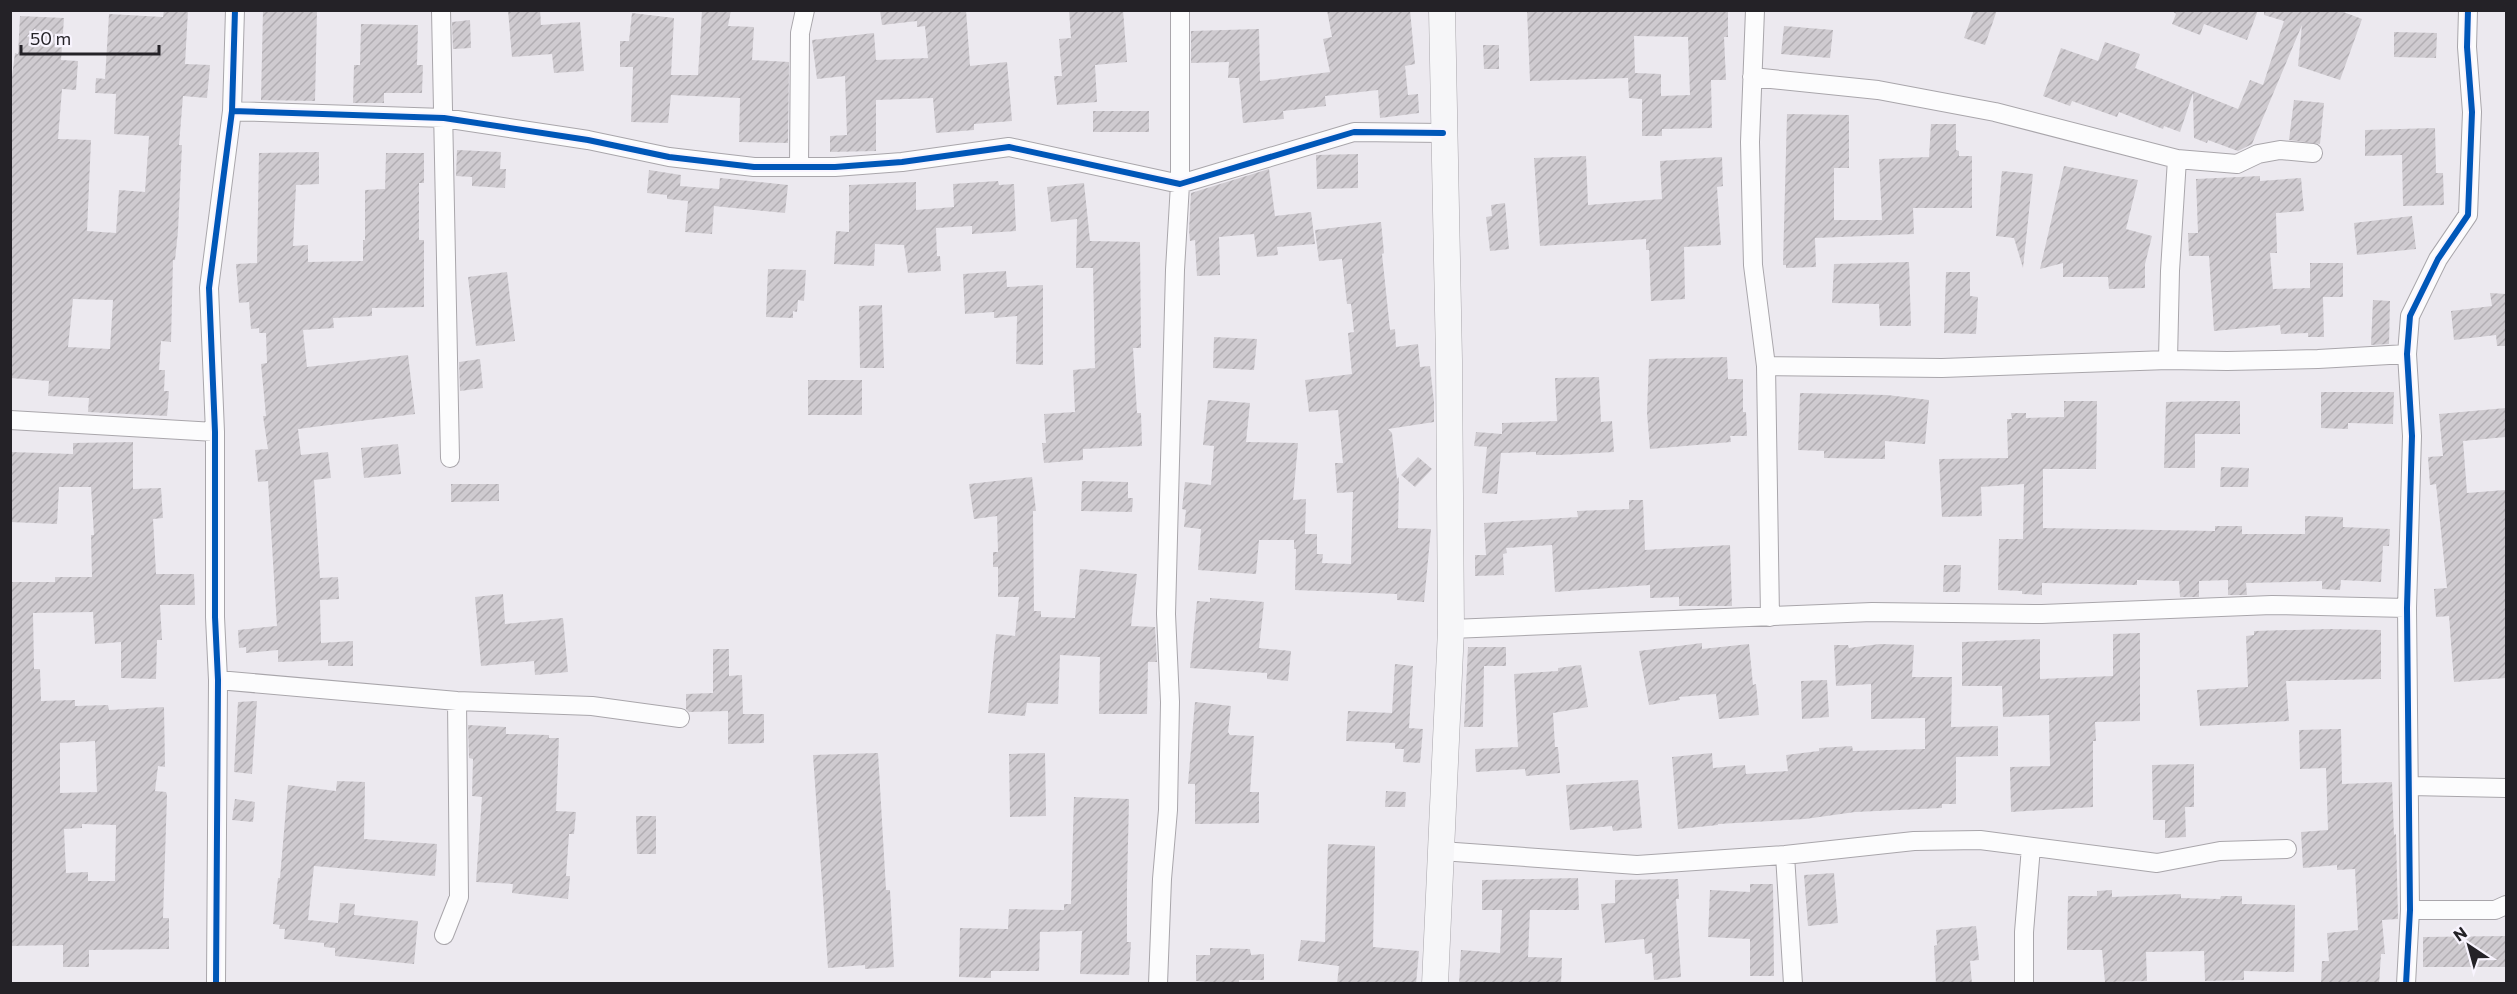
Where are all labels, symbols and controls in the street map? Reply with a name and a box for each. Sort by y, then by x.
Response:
scale bar [21,18,159,56]
text: 50 m [30,27,71,49]
north arrow [2439,916,2499,976]
text: N [2449,922,2470,945]

